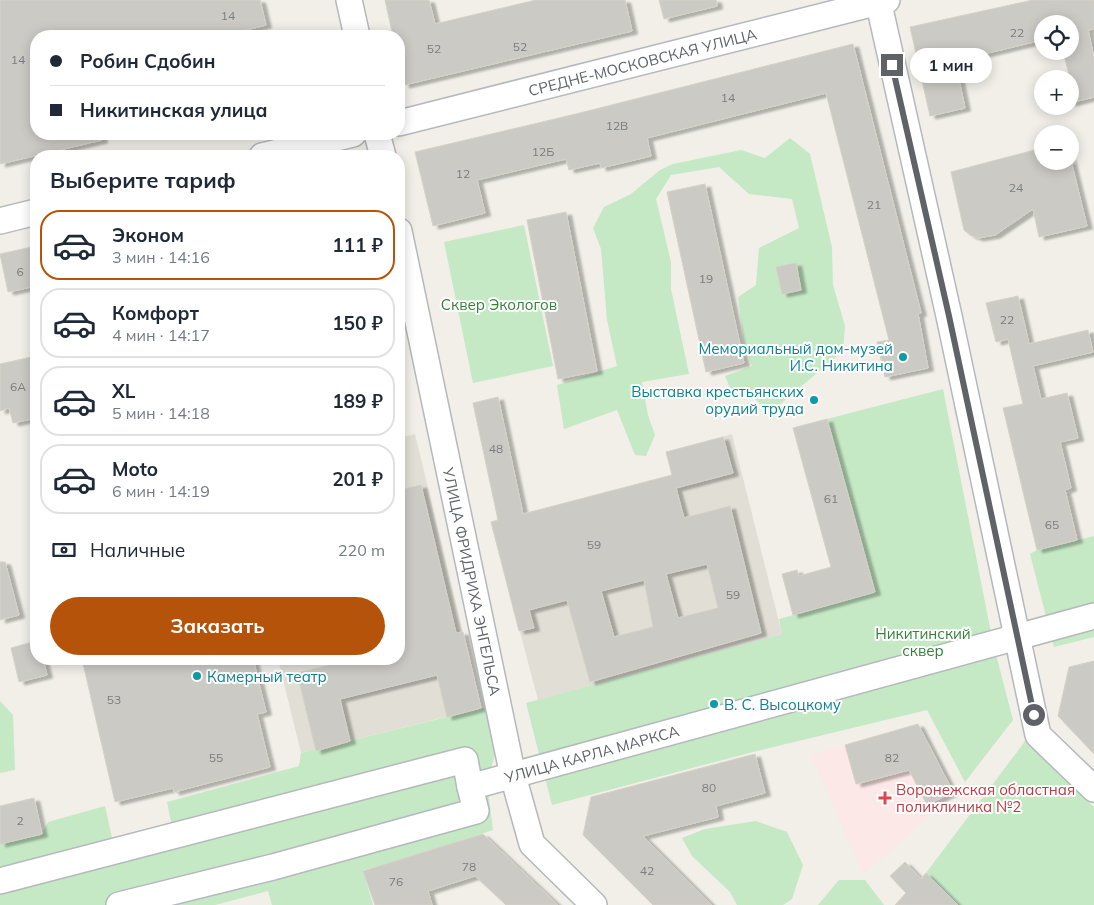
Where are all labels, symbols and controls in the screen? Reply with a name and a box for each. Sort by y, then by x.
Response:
house number: 14 [221,8,235,23]
map controls [1034,15,1079,170]
button: locate [1034,15,1079,60]
street label: СРЕДНЕ-МОСКОВСКАЯ УЛИЦА [526,24,759,100]
house number: 22 [1010,25,1024,40]
house number: 52 [513,39,527,54]
house number: 52 [427,41,441,56]
callout: 1 мин [910,48,992,82]
text: Робин Сдобин [80,49,216,73]
house number: 14 [11,52,25,67]
route end [881,54,903,76]
text: 1 мин [929,55,973,75]
button: + [1034,70,1079,115]
house number: 14 [721,90,735,105]
text: Никитинская улица [80,98,268,122]
house number: 12В [606,118,628,133]
button: − [1034,125,1079,170]
house number: 12Б [532,144,554,159]
text: Выберите тариф [50,166,236,194]
house number: 12 [456,166,470,181]
house number: 24 [1009,180,1023,195]
house number: 21 [867,197,881,212]
icon: car [52,223,97,268]
text: Эконом [112,223,184,247]
text: 111 ₽ [332,233,383,257]
text: 3 мин · 14:16 [112,247,210,267]
house number: 6 [16,264,24,279]
house number: 19 [699,271,713,286]
park label: Сквер Экологов [441,295,557,314]
icon: car [52,301,97,346]
text: Комфорт [112,301,199,325]
text: 150 ₽ [332,311,383,335]
house number: 22 [1000,312,1014,327]
text: 4 мин · 14:17 [112,325,210,345]
place label: Мемориальный дом-музей И.С. Никитина [698,339,893,375]
marker: Мемориальный дом-музей И.С. Никитина [897,351,909,363]
house number: 6А [10,379,26,394]
icon: car [52,379,97,424]
text: XL [112,379,135,403]
place label: Выставка крестьянских орудий труда [631,382,804,418]
text: 189 ₽ [332,389,383,413]
marker: Выставка крестьянских орудий труда [808,394,820,406]
text: 5 мин · 14:18 [112,403,210,423]
house number: 48 [489,441,503,456]
icon: car [52,457,97,502]
text: Moto [112,457,158,481]
street label: УЛИЦА ФРИДРИХА ЭНГЕЛЬСА [439,465,505,697]
text: 201 ₽ [332,467,383,491]
text: 6 мин · 14:19 [112,481,210,501]
house number: 61 [824,491,838,506]
house number: 65 [1045,517,1059,532]
icon: cash [50,536,78,564]
house number: 59 [587,537,601,552]
text: Наличные [90,538,185,562]
text: 220 m [338,540,385,560]
house number: 59 [726,587,740,602]
button: Заказать [50,597,385,655]
park label: Никитинский сквер [875,624,971,660]
place label: Камерный театр [207,667,327,686]
marker: Камерный театр [191,670,203,682]
house number: 53 [107,692,121,707]
place label: В. С. Высоцкому [724,695,841,714]
marker: В. С. Высоцкому [708,698,720,710]
route start [1023,704,1045,726]
street label: УЛИЦА КАРЛА МАРКСА [501,721,681,787]
house number: 55 [209,750,223,765]
house number: 82 [885,750,899,765]
house number: 80 [702,780,716,795]
place label: Воронежская областная поликлиника №2 [896,780,1075,816]
marker: Воронежская областная поликлиника №2 [878,791,892,805]
house number: 2 [16,813,24,828]
house number: 78 [462,859,476,874]
house number: 42 [640,863,654,878]
house number: 76 [389,874,403,889]

